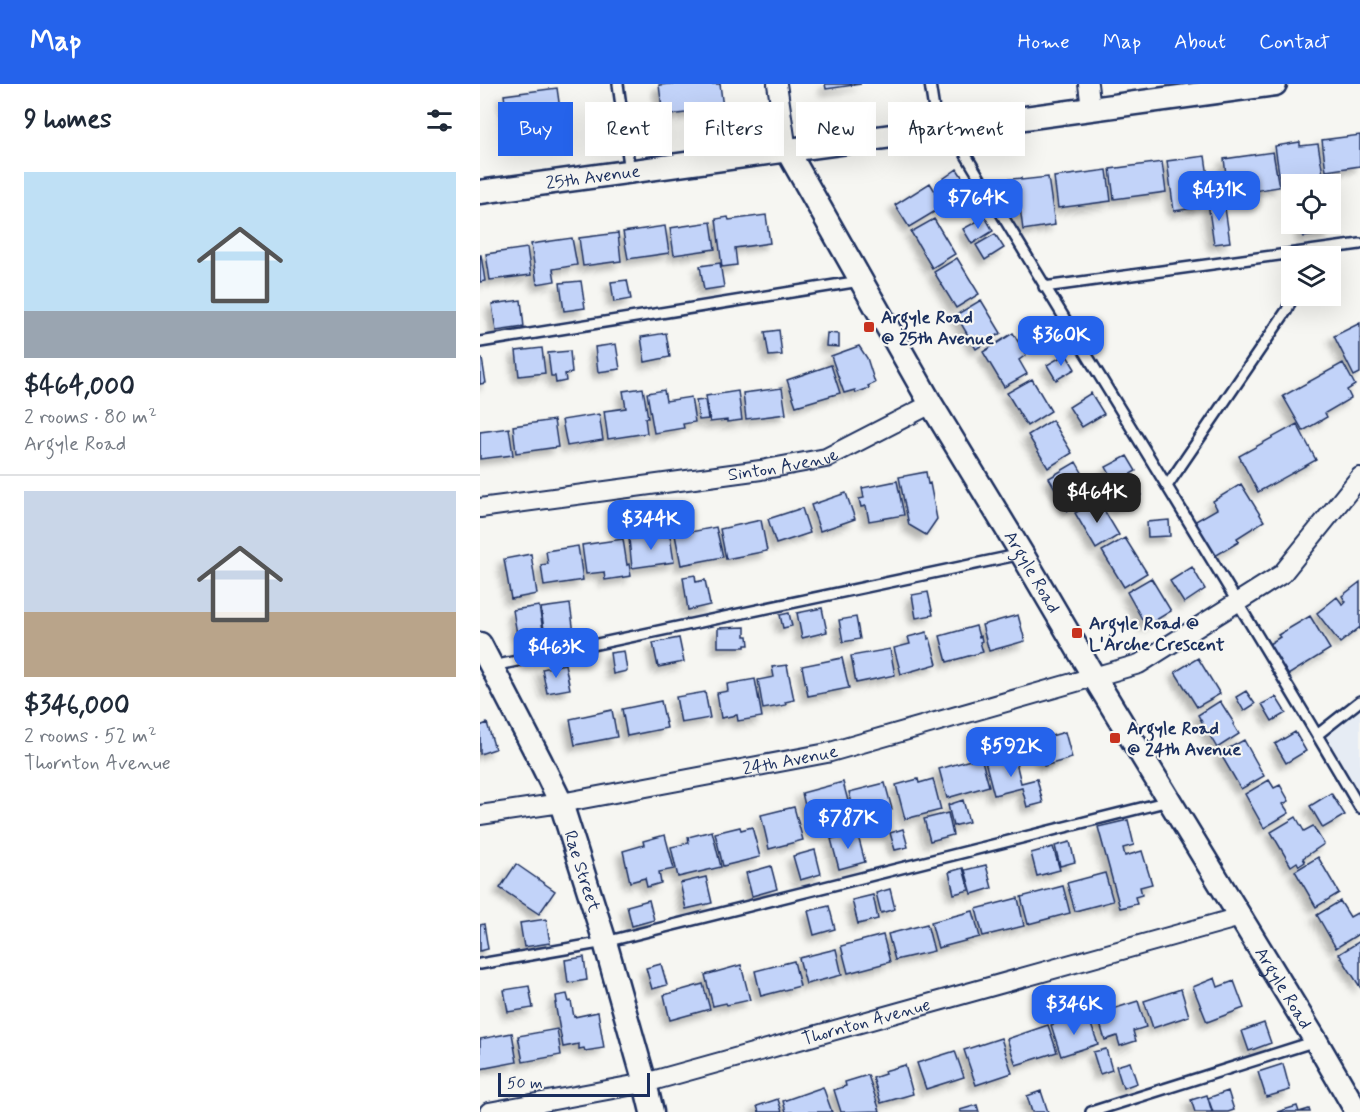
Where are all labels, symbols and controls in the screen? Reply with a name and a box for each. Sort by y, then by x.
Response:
text: Map [30,24,81,61]
text: Home [1018,28,1070,56]
text: Map [1103,28,1141,56]
text: About [1174,28,1226,56]
text: Contact [1259,28,1330,56]
chip: Buy [498,102,573,156]
chip: Rent [585,102,672,156]
chip: Filters [684,102,784,156]
chip: New [796,102,876,156]
chip: Apartment [888,102,1025,156]
text: 9 homes [24,103,112,137]
icon: filters [423,104,456,137]
street label: 25th Avenue [544,159,642,196]
pin: $431K [1177,171,1261,222]
map controls [1281,174,1341,306]
button: locate [1281,174,1341,234]
text: $431K [1192,177,1246,204]
pin: $764K [936,179,1020,230]
text: $764K [948,185,1008,212]
icon: home [186,211,294,319]
button: layers [1281,246,1341,306]
place label: Argyle Road @ 25th Avenue [881,306,994,351]
pin: $360K [1019,316,1103,367]
marker: Argyle Road @ 25th Avenue [862,320,876,334]
text: $360K [1032,322,1090,349]
text: $464,000 [24,370,135,404]
text: 2 rooms · 80 m² [24,404,157,431]
text: Argyle Road [24,431,126,458]
street label: Sinton Avenue [727,443,843,487]
pin: $464K [1055,473,1139,524]
text: $464K [1067,479,1127,506]
pin: $344K [609,500,693,551]
text: $344K [622,506,680,533]
street label: Argyle Road [998,527,1065,618]
icon: home [186,530,294,638]
place label: Argyle Road @ L'Arche Crescent [1089,612,1225,657]
marker: Argyle Road @ L'Arche Crescent [1070,626,1084,640]
pin: $463K [514,628,598,679]
text: $463K [528,634,584,661]
text: $346,000 [24,689,130,723]
place label: Argyle Road @ 24th Avenue [1127,717,1241,762]
text: 2 rooms · 52 m² [24,723,157,750]
pin: $592K [969,727,1053,778]
marker: Argyle Road @ 24th Avenue [1108,731,1122,745]
text: $592K [980,733,1042,760]
street label: 24th Avenue [741,739,841,782]
text: Thornton Avenue [24,750,171,777]
pin: $787K [806,799,890,850]
text: $787K [818,805,878,832]
street label: Rae Street [557,828,606,916]
street label: Argyle Road [1249,943,1317,1034]
pin: $346K [1032,985,1116,1036]
text: $346K [1046,991,1102,1018]
street label: Thornton Avenue [799,993,933,1052]
scale bar [498,1070,650,1098]
text: 50 m [507,1073,543,1094]

